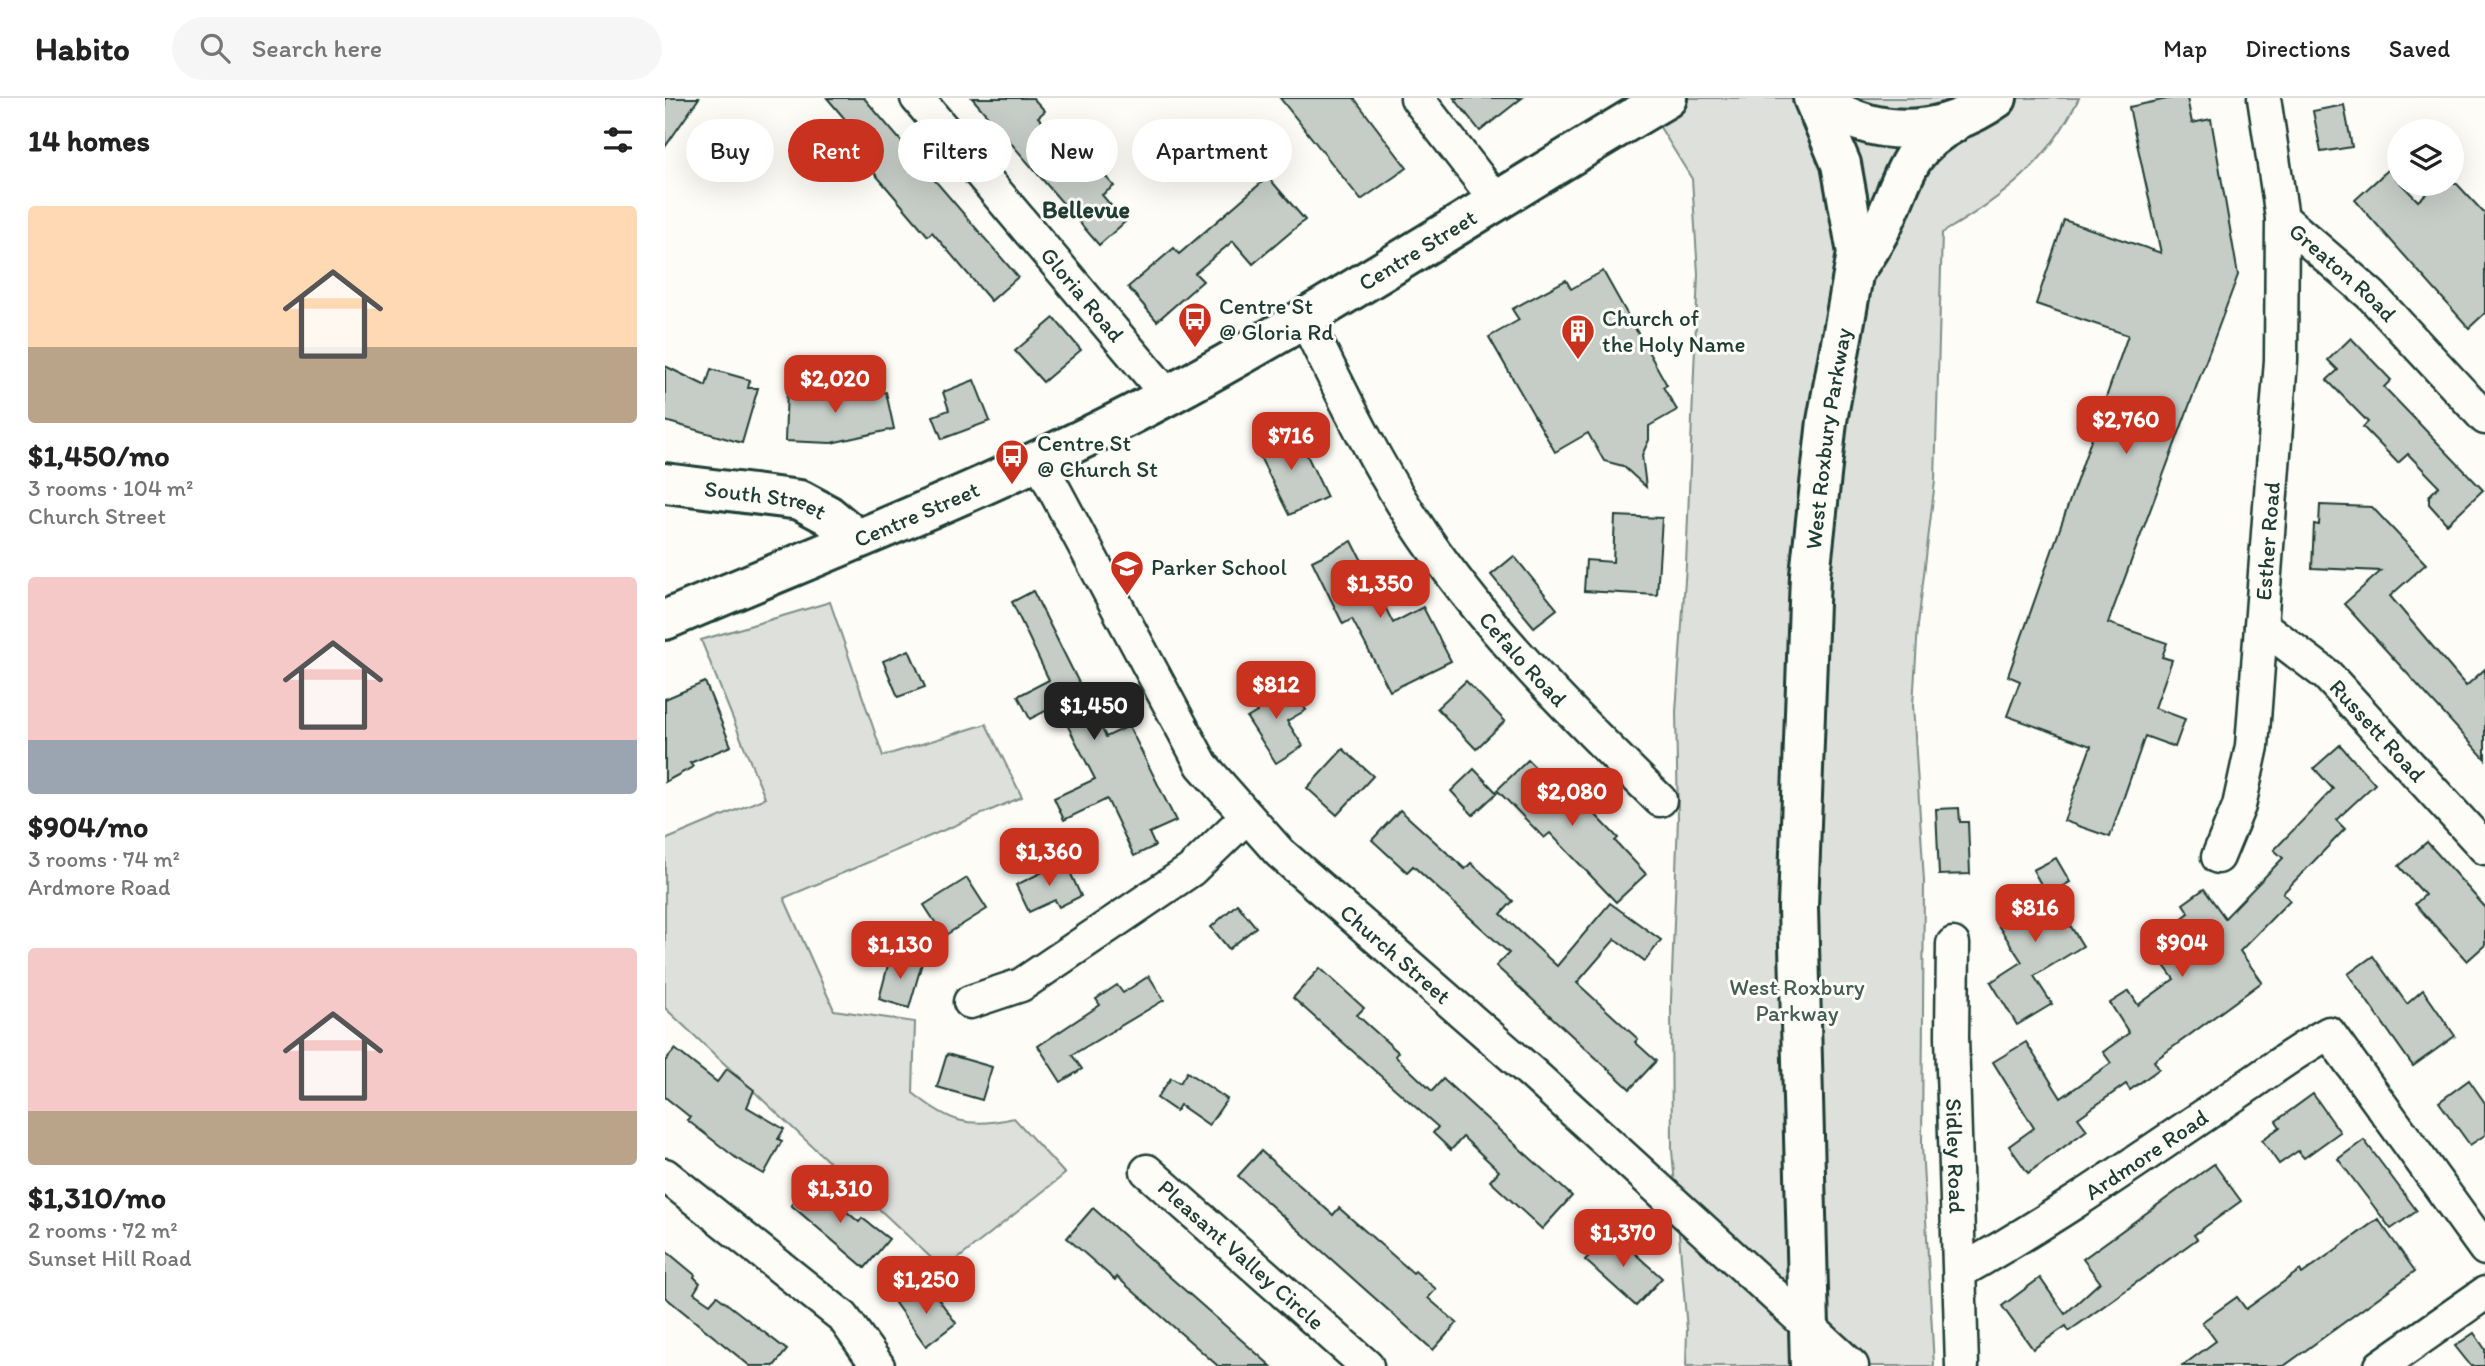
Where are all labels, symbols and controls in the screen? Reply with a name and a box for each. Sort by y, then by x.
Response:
search box [172,17,662,80]
text: Habito [35,29,130,68]
icon: search [196,29,234,67]
text: Search here [252,32,382,64]
text: Map [2163,34,2207,63]
text: Directions [2245,34,2351,63]
text: Saved [2389,34,2450,63]
chip: Buy [686,119,774,182]
chip: Rent [788,119,884,182]
chip: Filters [898,119,1012,182]
chip: New [1026,119,1118,182]
chip: Apartment [1132,119,1292,182]
map controls [2387,119,2464,196]
button: layers [2387,119,2464,196]
icon: filters [599,121,637,159]
text: 14 homes [28,122,150,159]
district label: Bellevue [1042,195,1130,224]
street label: Centre Street [1353,203,1482,297]
street label: Greaton Road [2283,217,2403,328]
street label: Gloria Road [1035,241,1131,348]
icon: home [270,251,396,377]
place label: Centre St @ Gloria Rd [1219,292,1334,346]
bus stop icon: Centre St @ Gloria Rd [1176,300,1214,349]
place label: Church of the Holy Name [1602,304,1746,358]
building icon: Church of the Holy Name [1559,312,1597,361]
street label: West Roxbury Parkway [1799,325,1857,551]
pin: $2,020 [778,356,892,415]
text: $2,020 [800,364,870,392]
pin: $2,760 [2069,396,2183,456]
text: $2,760 [2093,405,2159,433]
pin: $716 [1250,412,1332,472]
text: $716 [1268,421,1314,449]
place label: Centre St @ Church St [1037,429,1158,483]
text: $1,450/mo [28,437,170,474]
bus stop icon: Centre St @ Church St [993,437,1031,486]
text: 3 rooms · 104 m² [28,474,193,502]
street label: South Street [703,474,832,526]
street label: Centre Street [850,475,984,553]
street label: Esther Road [2249,481,2286,601]
text: Church Street [28,502,166,530]
school or university icon: Parker School [1108,548,1146,597]
place label: Parker School [1151,553,1287,581]
pin: $1,350 [1323,560,1437,620]
text: $1,350 [1347,569,1413,597]
street label: Cefalo Road [1473,606,1573,713]
icon: home [270,622,396,748]
pin: $812 [1235,662,1317,721]
text: $812 [1252,670,1300,698]
street label: Russett Road [2324,673,2432,788]
pin: $1,450 [1037,682,1151,742]
text: $1,450 [1060,691,1128,719]
pin: $2,080 [1515,768,1629,828]
text: $2,080 [1537,777,1607,805]
text: $904/mo [28,808,148,845]
pin: $1,360 [992,828,1106,888]
text: $1,360 [1016,837,1082,865]
text: 3 rooms · 74 m² [28,845,180,873]
text: Ardmore Road [28,873,170,901]
pin: $816 [1994,884,2076,944]
text: $816 [2011,893,2059,921]
street label: Church Street [1334,898,1457,1010]
pin: $904 [2141,920,2223,979]
pin: $1,130 [843,922,957,981]
text: $904 [2156,928,2208,956]
text: $1,130 [867,930,933,958]
park label: West Roxbury Parkway [1729,973,1865,1027]
icon: home [270,993,396,1119]
street label: Sidley Road [1940,1098,1971,1214]
street label: Ardmore Road [2079,1103,2213,1206]
pin: $1,310 [783,1166,897,1225]
street label: Pleasant Valley Circle [1152,1173,1330,1336]
text: $1,310 [807,1174,873,1202]
text: $1,310/mo [28,1179,166,1216]
pin: $1,370 [1566,1210,1680,1269]
text: 2 rooms · 72 m² [28,1216,178,1244]
text: $1,370 [1590,1218,1656,1246]
text: Sunset Hill Road [28,1244,191,1272]
pin: $1,250 [869,1256,983,1316]
text: $1,250 [893,1265,959,1293]

